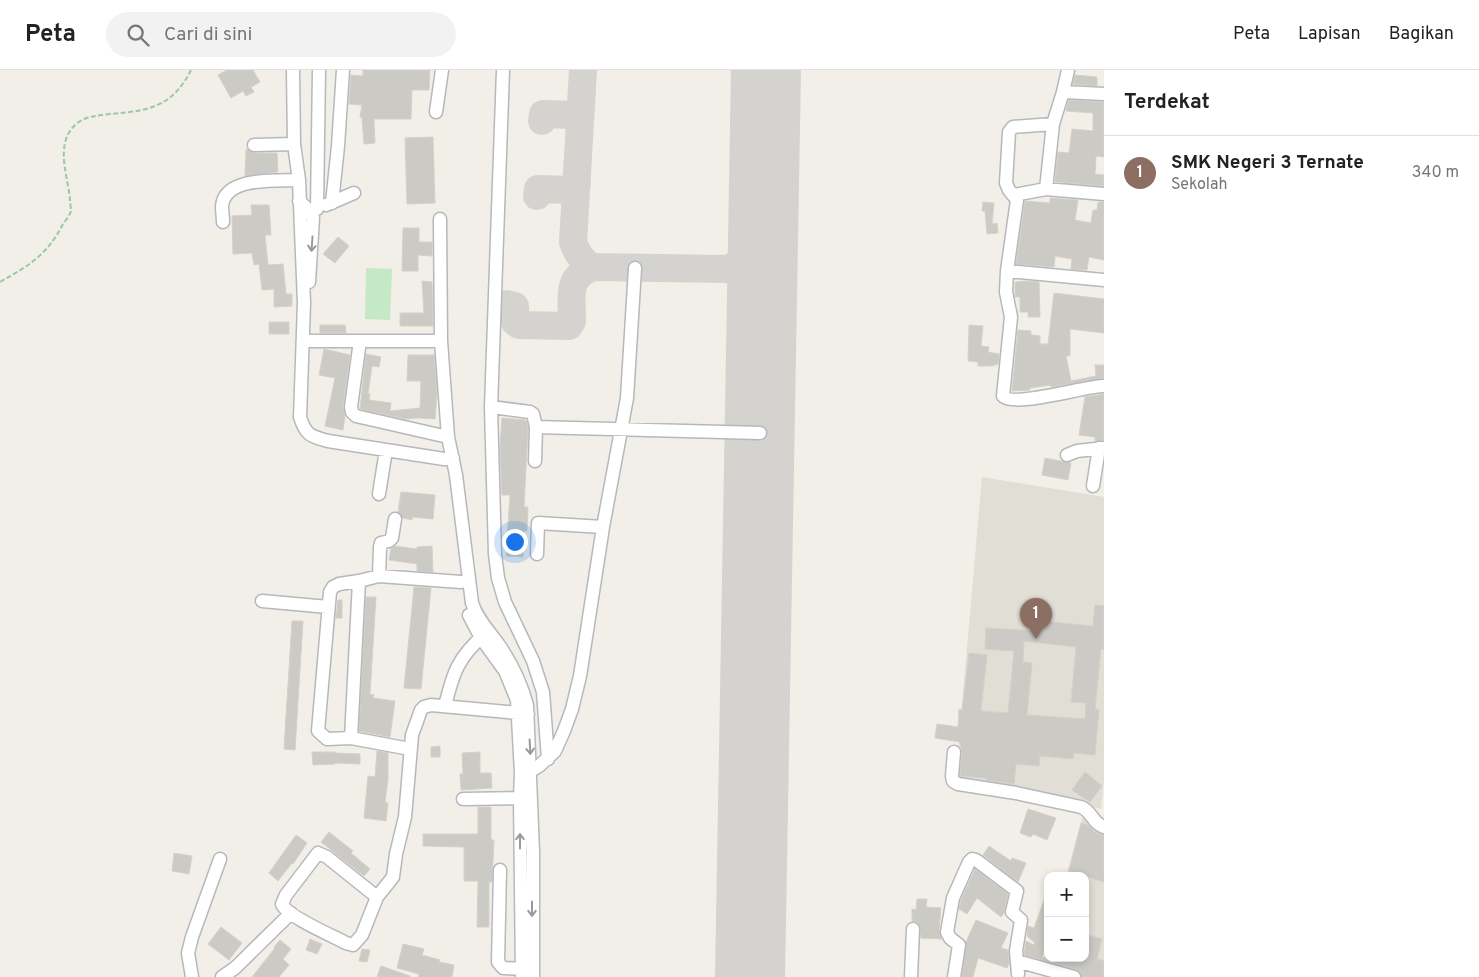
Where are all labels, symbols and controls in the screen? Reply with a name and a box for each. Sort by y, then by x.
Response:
search box [106,12,456,57]
text: Peta [25,20,76,50]
icon: search [124,21,152,49]
text: Cari di sini [164,23,252,47]
text: Peta [1233,23,1270,46]
text: Lapisan [1298,23,1361,46]
text: Bagikan [1389,23,1454,46]
text: Terdekat [1124,89,1210,116]
text: SMK Negeri 3 Ternate [1171,151,1364,175]
text: 1 [1137,163,1143,183]
text: 340 m [1412,163,1459,183]
text: Sekolah [1171,175,1227,195]
one-way arrow [307,236,316,252]
your location [502,529,528,555]
pin: 1 [1020,598,1052,639]
one-way arrow [525,738,534,754]
one-way arrow [515,833,525,850]
map controls [1044,872,1089,962]
button: + [1044,872,1089,917]
one-way arrow [528,901,537,917]
button: − [1044,917,1089,962]

